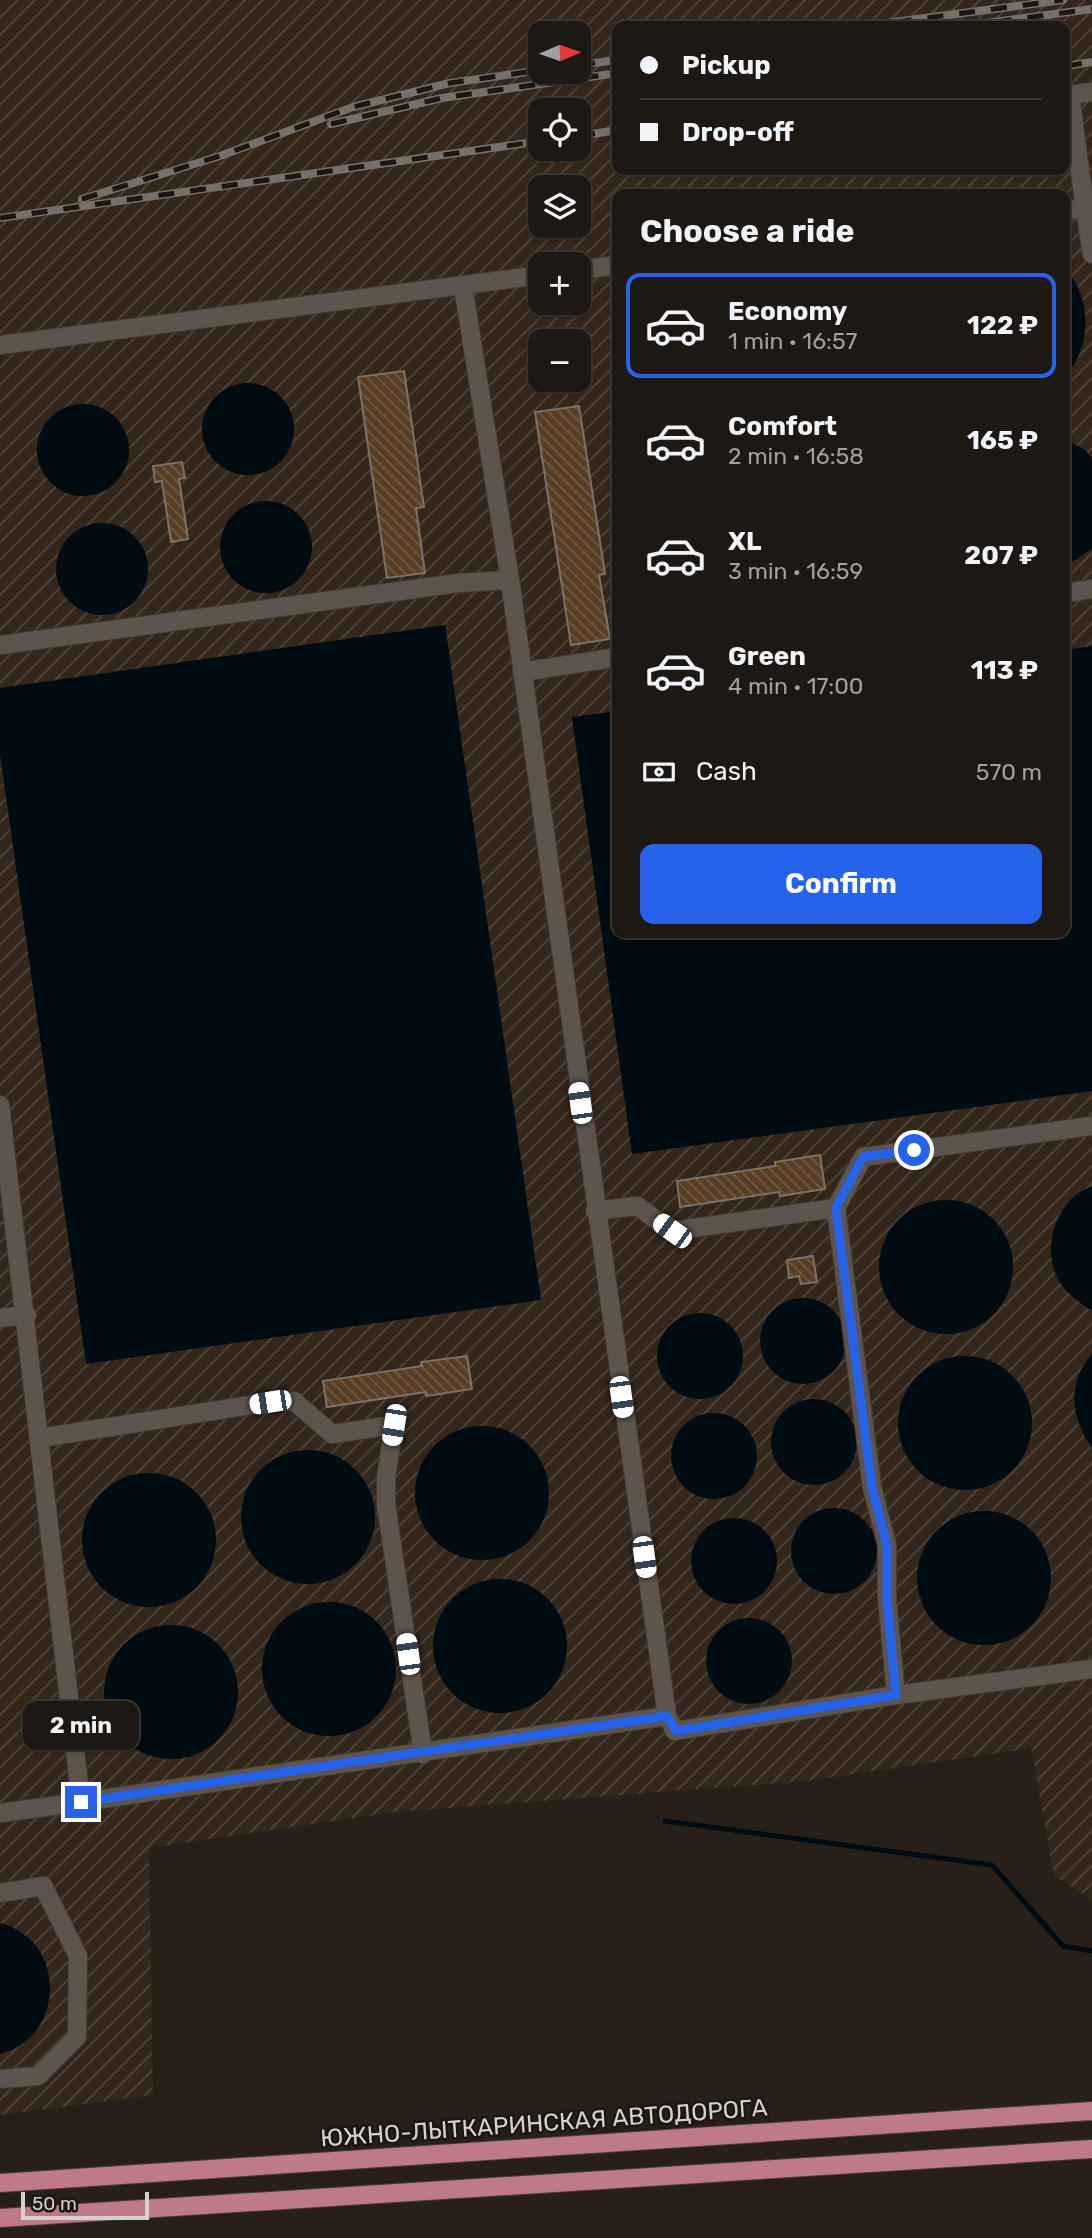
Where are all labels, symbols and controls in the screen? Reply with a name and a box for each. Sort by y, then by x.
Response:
north arrow [528,21,592,84]
map controls [528,21,591,392]
text: Pickup [682,50,771,81]
button: locate [528,98,591,161]
text: Drop-off [682,117,794,148]
button: layers [528,175,591,238]
text: Choose a ride [640,212,854,250]
button: + [528,252,591,315]
icon: car [644,294,707,357]
text: Economy [728,296,847,327]
text: 122 ₽ [967,310,1038,341]
text: 1 min · 16:57 [728,327,857,355]
button: − [528,329,591,392]
icon: car [644,409,707,472]
text: Comfort [728,411,837,442]
text: 165 ₽ [967,425,1038,456]
text: 2 min · 16:58 [728,442,864,470]
icon: car [644,524,707,587]
text: XL [728,526,761,557]
text: 207 ₽ [964,540,1038,571]
text: 3 min · 16:59 [728,557,863,585]
icon: car [644,639,707,702]
text: Green [728,641,806,672]
text: 113 ₽ [971,655,1038,686]
text: 4 min · 17:00 [728,672,863,700]
icon: cash [640,753,678,791]
text: Cash [696,756,757,787]
text: 570 m [976,758,1042,786]
button: Confirm [640,844,1042,924]
car [567,1081,594,1125]
route start [898,1134,930,1166]
car [649,1210,696,1252]
car [608,1375,635,1419]
car [248,1388,293,1416]
car [381,1403,408,1447]
car [631,1535,658,1579]
car [395,1632,422,1676]
callout: 2 min [23,1700,139,1750]
text: 2 min [50,1711,112,1739]
route end [65,1786,97,1818]
street label: ЮЖНО-ЛЫТКАРИНСКАЯ АВТОДОРОГА [319,2093,769,2153]
scale bar [21,2189,149,2221]
text: 50 m [32,2192,77,2215]

